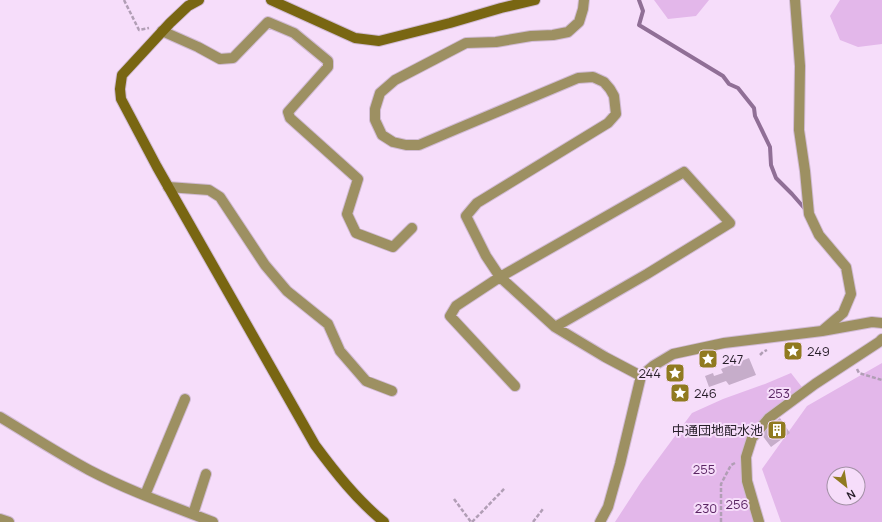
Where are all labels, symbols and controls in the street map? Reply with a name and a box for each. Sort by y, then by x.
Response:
place icon: 249 [782,340,804,362]
place label: 249 [807,342,830,360]
place icon: 247 [697,348,719,370]
place label: 247 [722,350,743,368]
place icon: 244 [664,362,686,384]
place label: 244 [638,364,661,382]
place icon: 246 [669,382,691,404]
place label: 246 [694,384,717,402]
park label: 253 [768,384,790,402]
building icon: 中通団地配水池 [766,419,788,441]
place label: 中通団地配水池 [672,421,763,439]
park label: 255 [693,460,715,478]
north arrow [826,466,866,506]
text: N [844,487,858,504]
park label: 256 [726,495,748,513]
park label: 230 [695,499,717,517]

